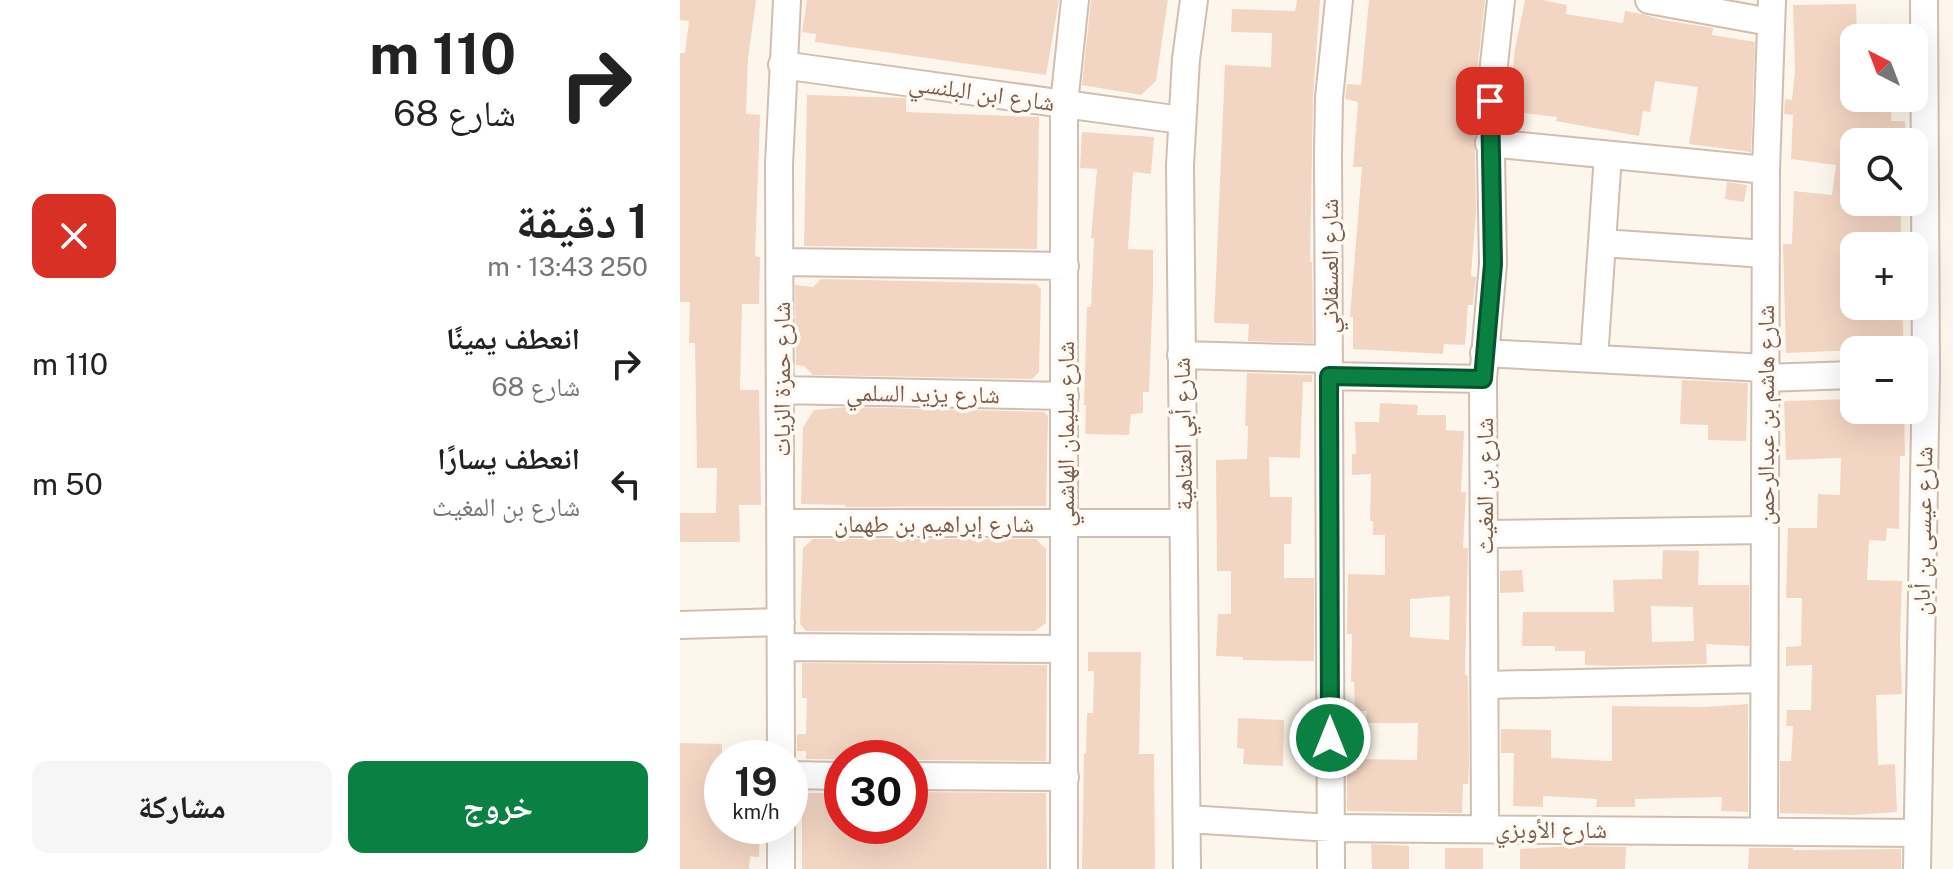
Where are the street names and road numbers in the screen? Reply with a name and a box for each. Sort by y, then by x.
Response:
street label: شارع ابن البلنسي [907,68,1057,122]
street label: شارع العسقلاني [1315,198,1349,334]
street label: شارع حمزة الزيات [767,301,797,457]
street label: شارع هاشم بن عبدالرحمن [1751,305,1782,525]
street label: شارع سليمان الهاشمي [1051,341,1085,527]
street label: شارع أبي العتاهية [1167,357,1203,511]
street label: شارع يزيد السلمي [846,378,1000,414]
street label: شارع بن المغيث [1470,418,1500,554]
street label: شارع عيسى بن أبان [1907,446,1939,616]
street label: شارع إبراهيم بن طهمان [834,509,1034,540]
street label: شارع الأوبزي [1495,815,1607,849]

